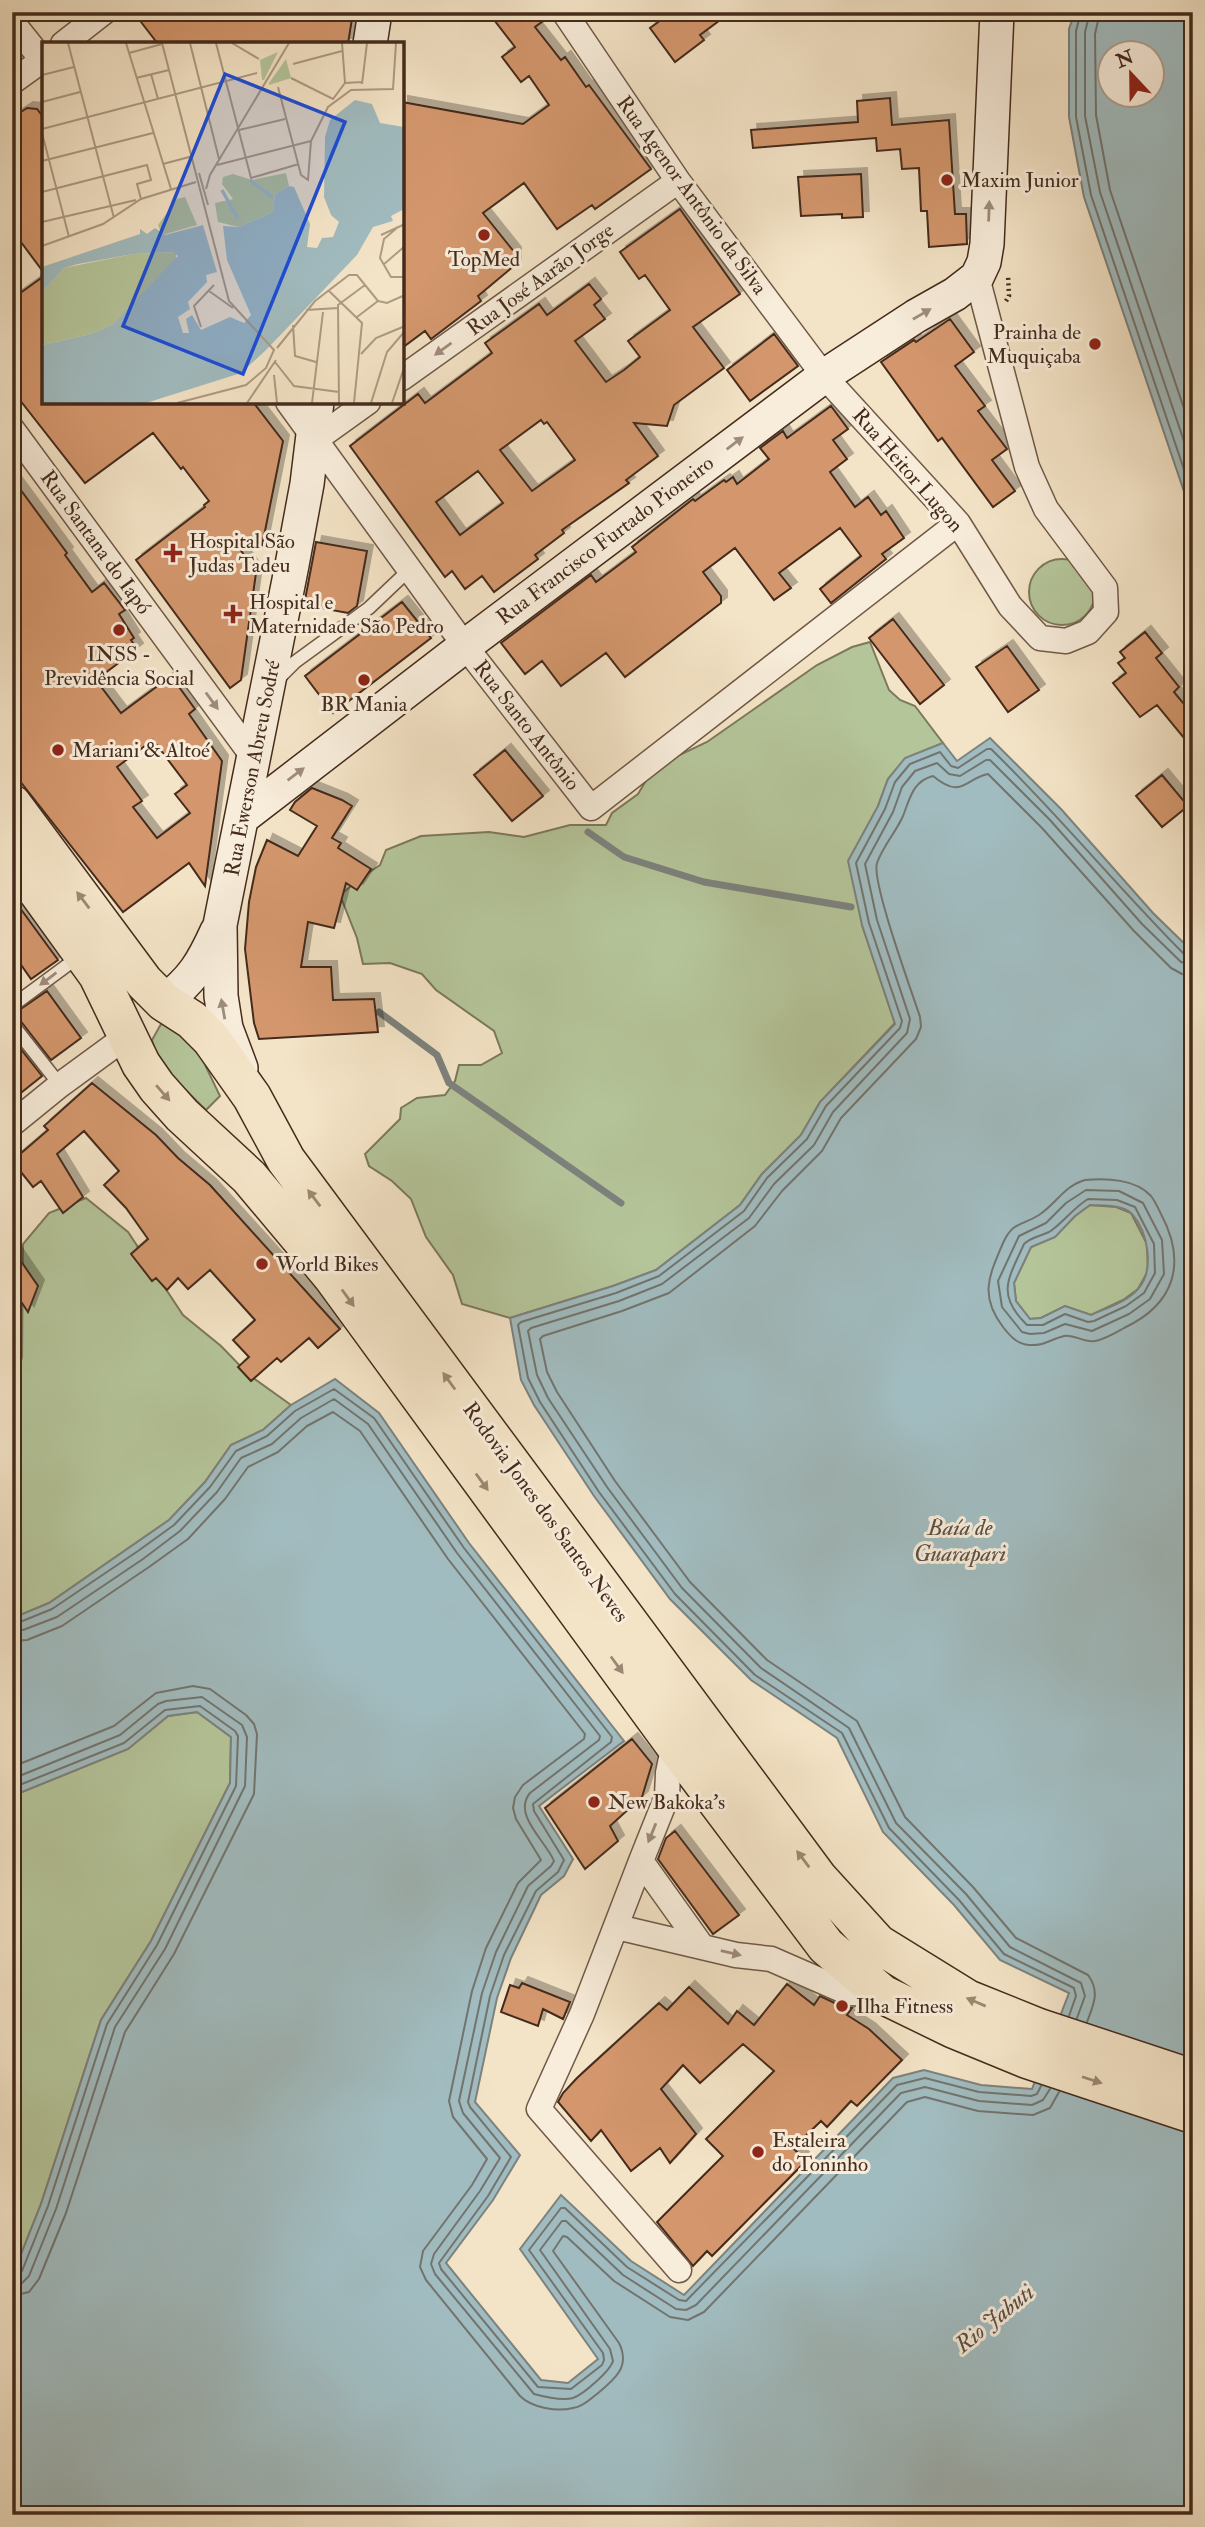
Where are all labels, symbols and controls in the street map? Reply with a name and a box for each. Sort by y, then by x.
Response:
north arrow [1096,38,1166,108]
inset map [42,42,404,404]
text: N [1112,44,1138,74]
street label: Rua Agenor Antônio da Silva [610,90,773,300]
place label: Maxim Junior [961,167,1079,194]
marker: Maxim Junior [939,172,955,188]
one-way arrow [983,200,994,222]
street label: Rua José Aarão Jorge [461,217,619,342]
marker: TopMed [476,227,492,243]
place label: TopMed [448,246,521,273]
one-way arrow [912,307,931,320]
place label: Prainha de Muquiçaba [987,319,1081,370]
marker: Prainha de Muquiçaba [1087,336,1103,352]
one-way arrow [434,342,452,356]
street label: Rua Heitor Lugon [846,402,969,538]
one-way arrow [725,435,743,450]
street label: Rua Francisco Furtado Pioneiro [491,450,719,631]
street label: Rua Santana do Iapó [34,465,157,620]
place label: Hospital São Judas Tadeu [188,528,295,579]
marker: Hospital São Judas Tadeu [163,543,183,563]
place label: Hospital e Maternidade São Pedro [249,589,444,640]
marker: Hospital e Maternidade São Pedro [223,604,243,624]
marker: INSS - Previdência Social [111,622,127,638]
place label: INSS - Previdência Social [44,641,195,692]
street label: Rua Santo Antônio [467,655,586,796]
street label: Rua Ewerson Abreu Sodré [218,657,287,878]
marker: BR Mania [356,672,372,688]
place label: BR Mania [321,691,408,718]
one-way arrow [205,692,219,710]
place label: Mariani & Altoé [72,737,210,764]
marker: Mariani & Altoé [50,742,66,758]
one-way arrow [287,767,305,781]
one-way arrow [77,891,91,909]
one-way arrow [39,972,57,986]
one-way arrow [217,998,228,1020]
one-way arrow [155,1084,171,1102]
one-way arrow [307,1189,321,1207]
place label: World Bikes [275,1251,378,1278]
marker: World Bikes [254,1256,270,1272]
one-way arrow [341,1289,355,1307]
one-way arrow [442,1372,456,1390]
street label: Rodovia Jones dos Santos Neves [457,1397,635,1628]
one-way arrow [475,1473,489,1491]
water label: Baía de Guarapari [914,1513,1006,1568]
one-way arrow [610,1656,624,1674]
place label: New Bakoka's [608,1789,725,1816]
marker: New Bakoka's [586,1794,602,1810]
one-way arrow [647,1823,658,1844]
one-way arrow [796,1850,810,1868]
one-way arrow [720,1948,742,1959]
place label: Ilha Fitness [856,1993,953,2020]
one-way arrow [965,1997,986,2008]
marker: Ilha Fitness [834,1998,850,2014]
one-way arrow [1081,2075,1102,2086]
place label: Estaleira do Toninho [772,2127,868,2178]
marker: Estaleira do Toninho [750,2144,766,2160]
water label: Rio Jabuti [948,2278,1040,2360]

